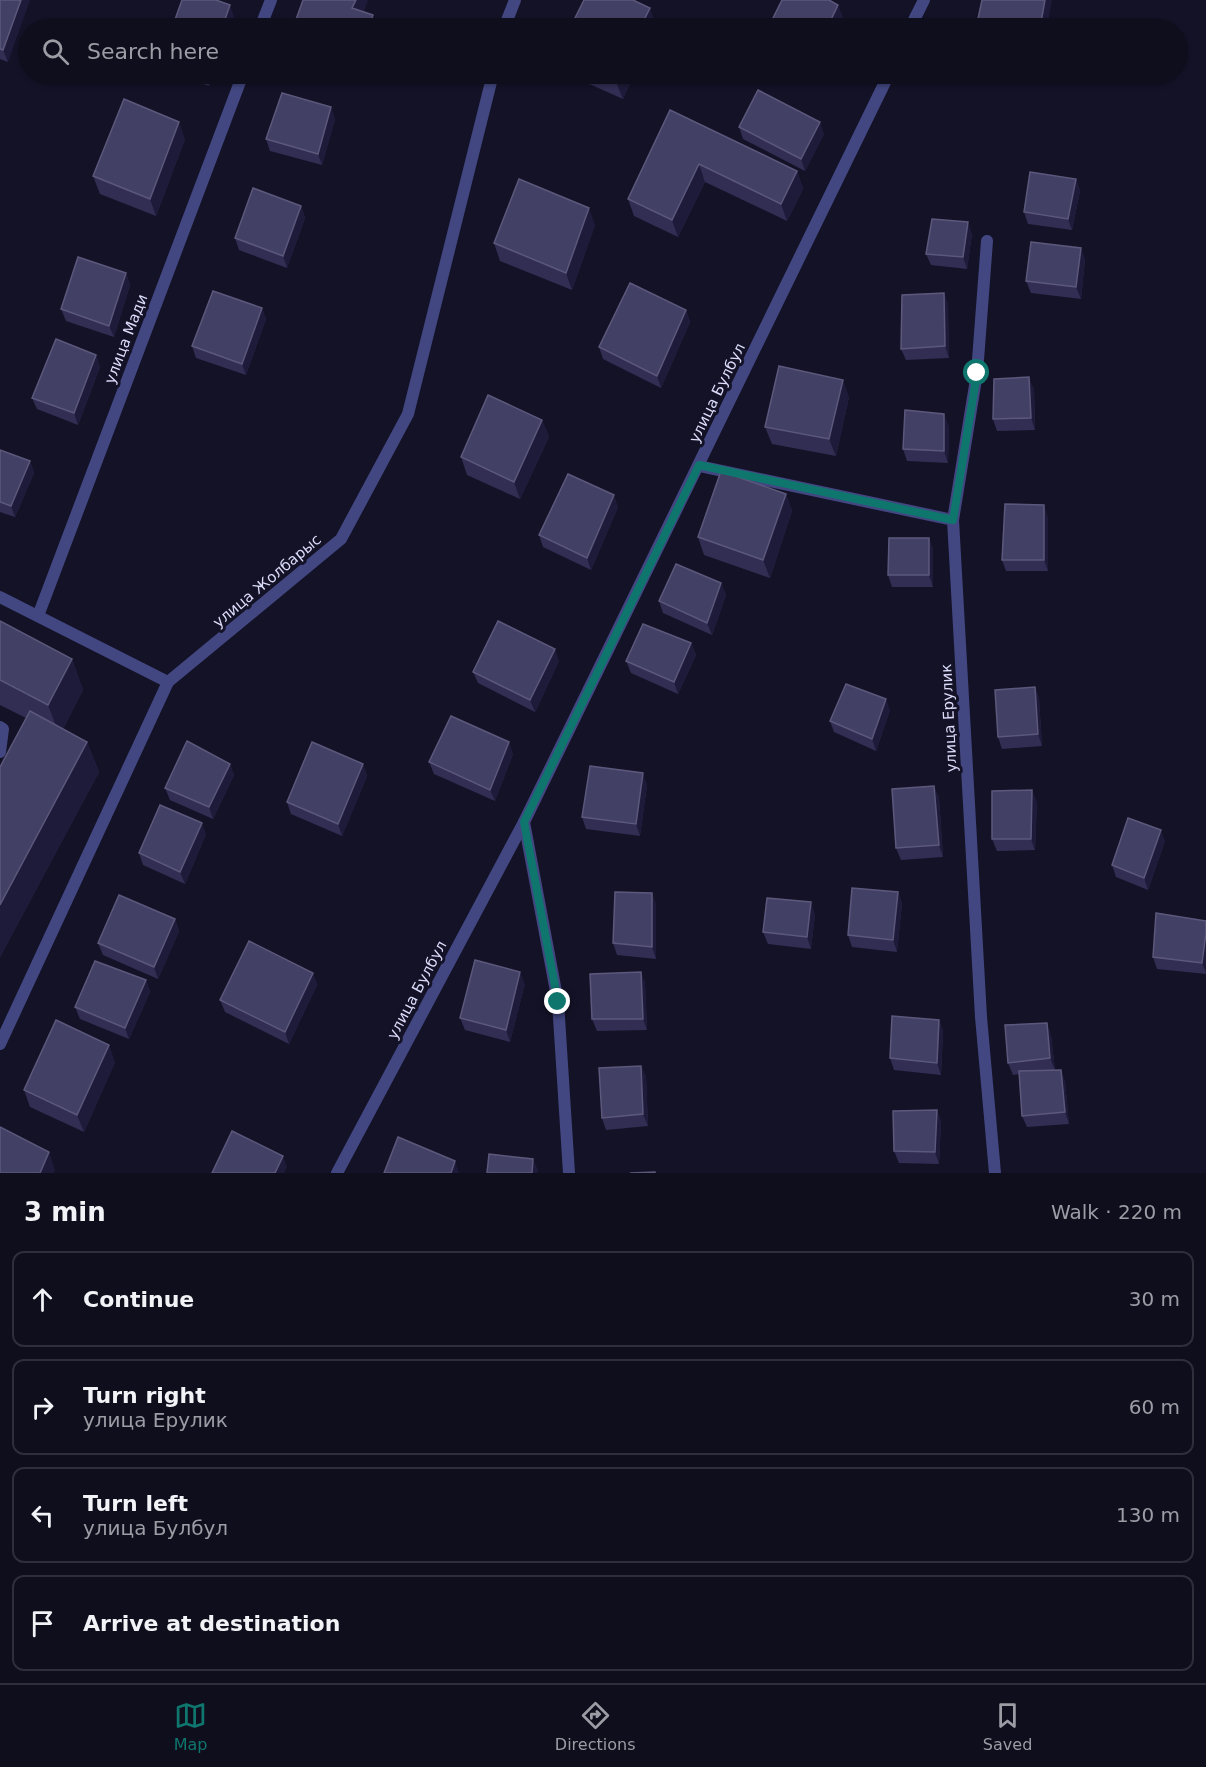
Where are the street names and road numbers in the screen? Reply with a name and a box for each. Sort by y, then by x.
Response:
street label: улица Мади [101,292,151,386]
street label: улица Булбул [685,340,749,446]
street label: улица Жолбарыс [209,531,325,631]
street label: улица Ерулик [937,663,961,773]
street label: улица Булбул [384,938,450,1042]

